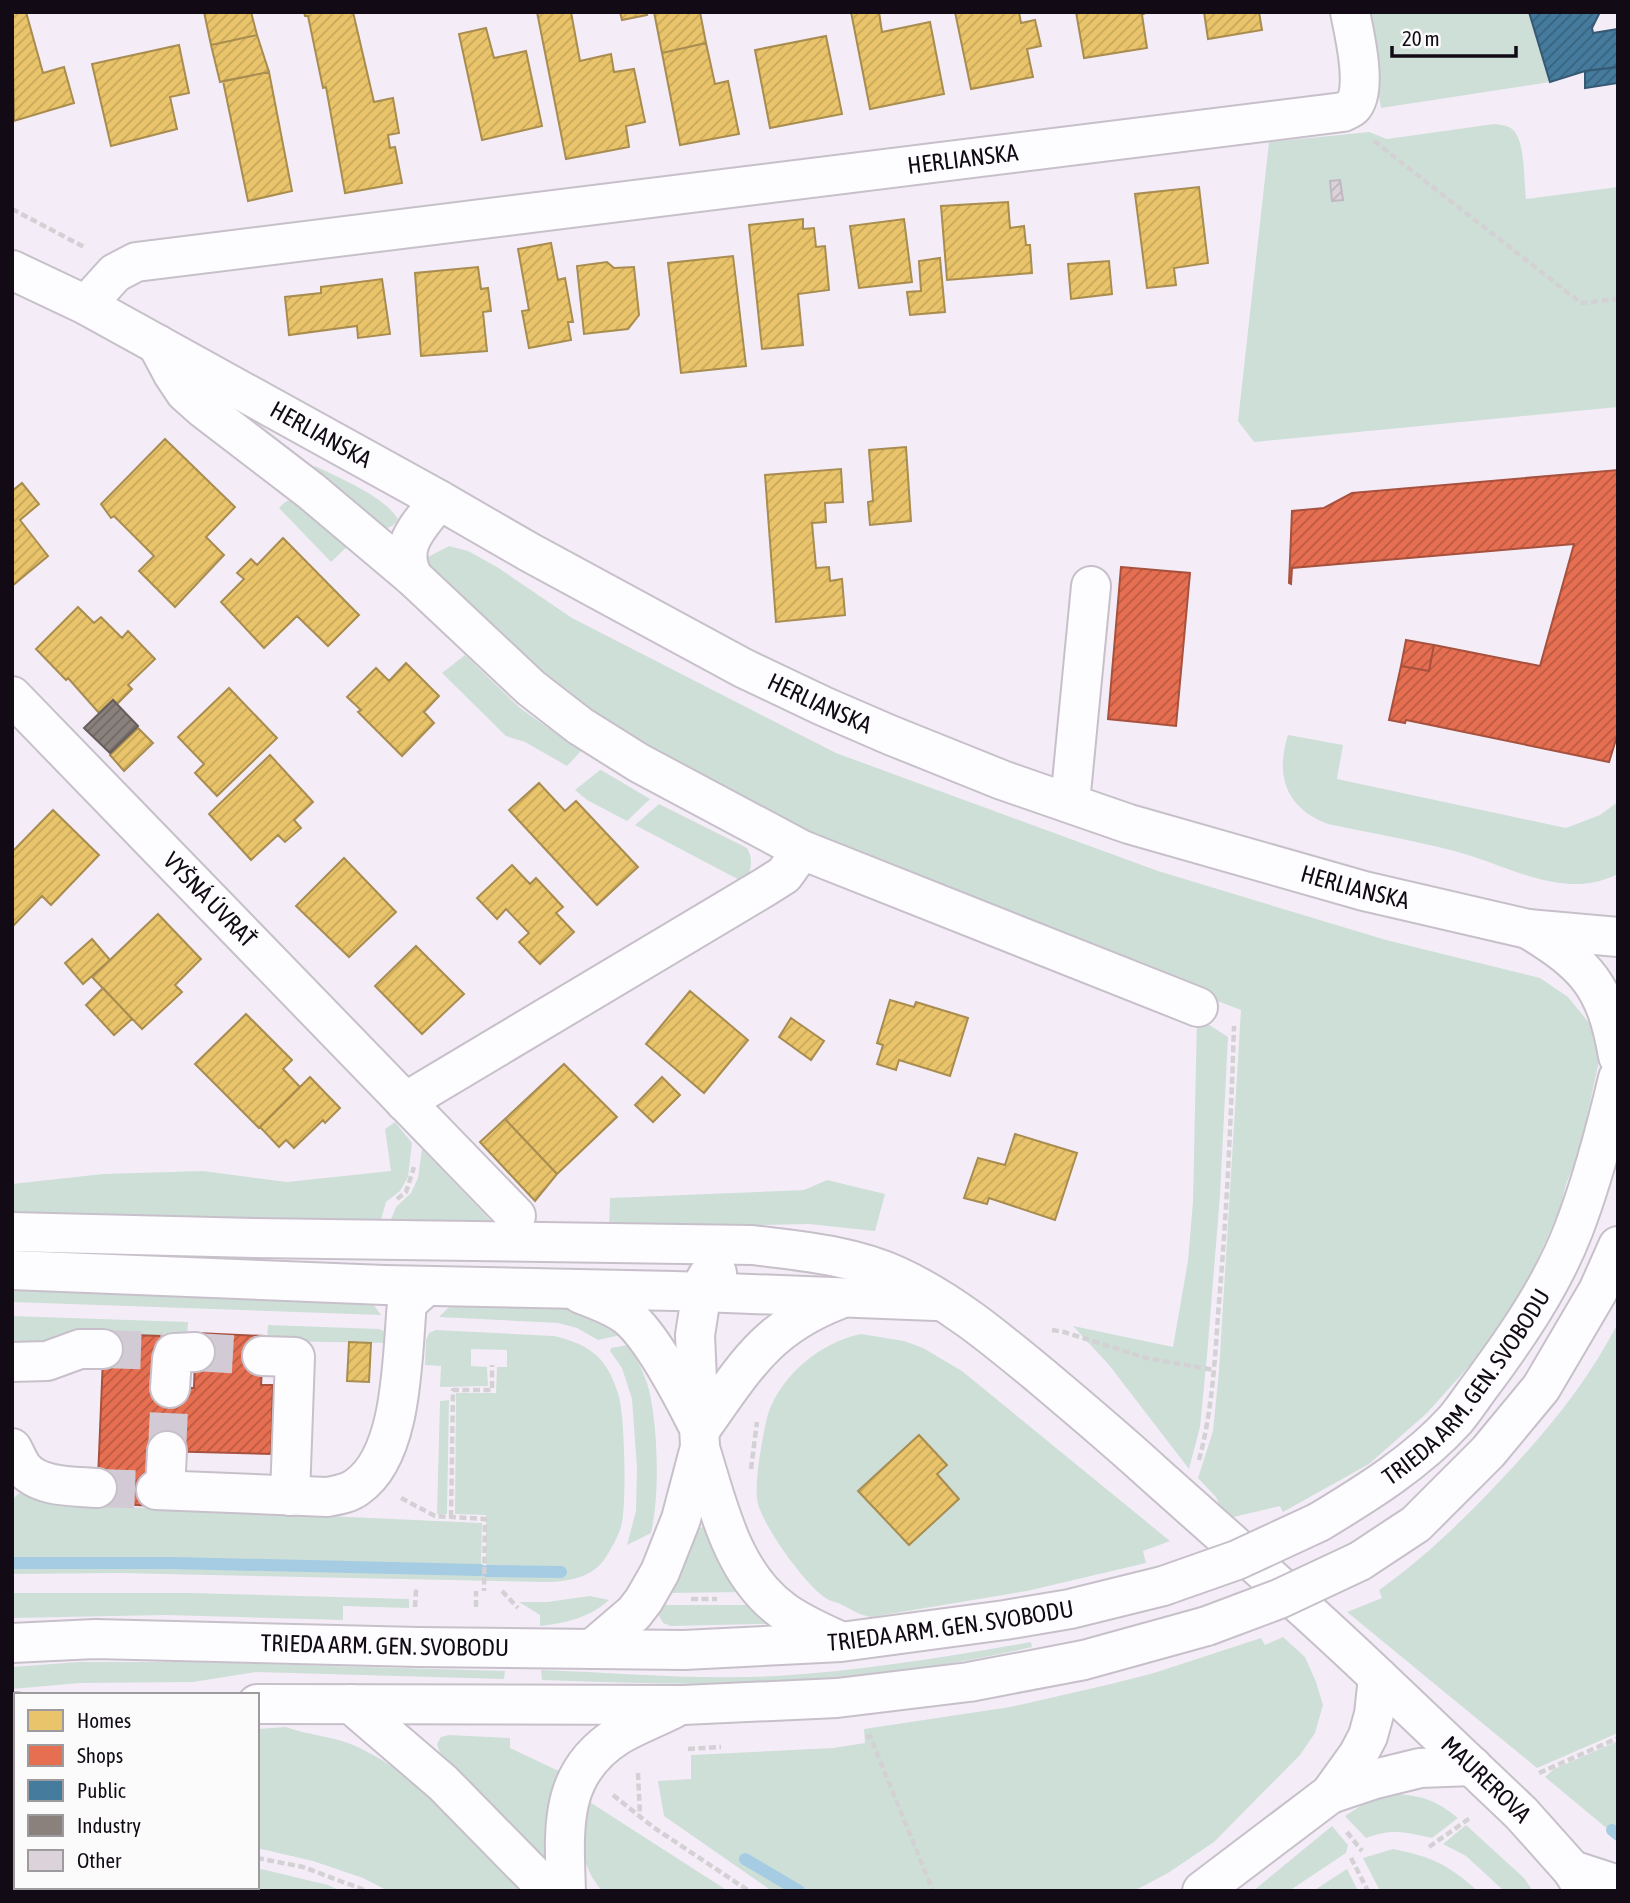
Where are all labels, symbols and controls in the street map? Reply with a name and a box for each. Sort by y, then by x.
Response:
scale bar [1392,14,1516,58]
text: 20 m [1402,26,1440,50]
street label: HERLIANSKA [906,138,1020,179]
street label: HERLIANSKA [266,396,376,473]
street label: HERLIANSKA [764,668,876,738]
street label: VYŠNÁ ÚVRAŤ [158,847,262,953]
street label: HERLIANSKA [1298,860,1412,914]
street label: TRIEDA ARM. GEN. SVOBODU [1377,1284,1555,1490]
street label: TRIEDA ARM. GEN. SVOBODU [827,1595,1075,1656]
street label: TRIEDA ARM. GEN. SVOBODU [260,1629,509,1661]
legend [14,1693,259,1889]
text: Homes [77,1708,131,1732]
street label: MAUREROVA [1436,1731,1537,1828]
text: Shops [77,1743,123,1767]
text: Public [77,1778,126,1802]
text: Industry [77,1813,141,1837]
text: Other [77,1848,122,1872]

